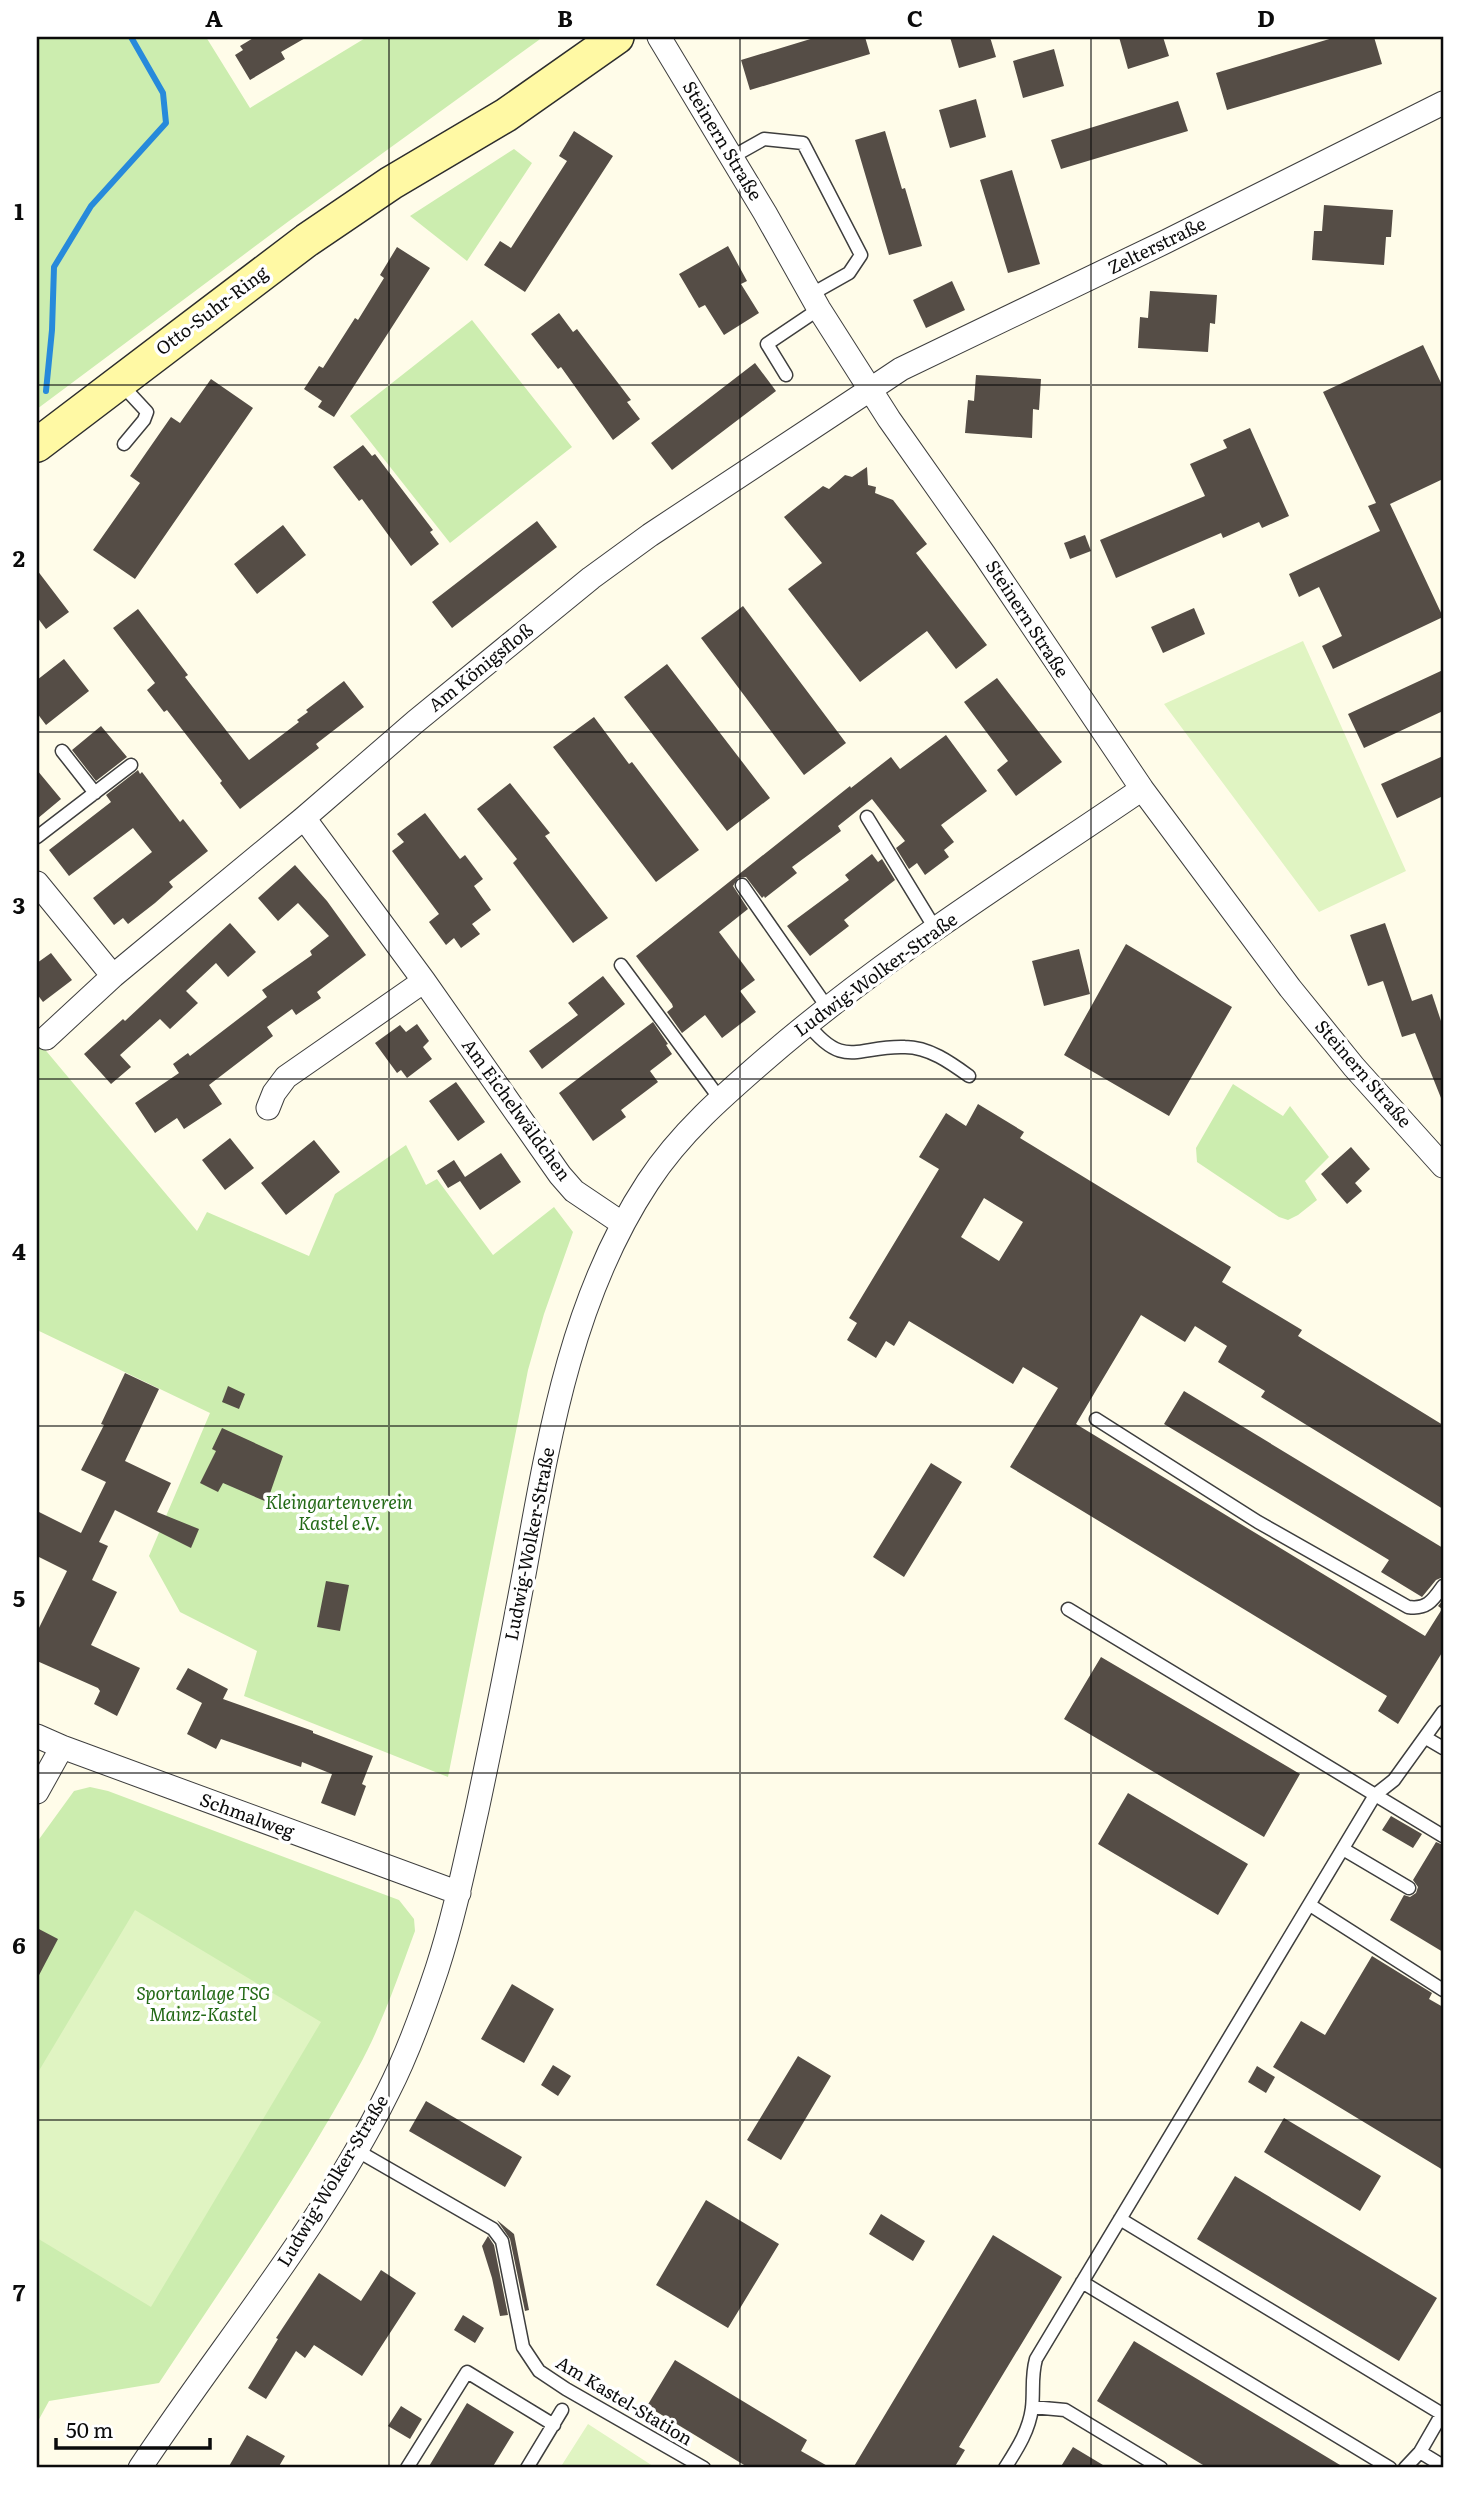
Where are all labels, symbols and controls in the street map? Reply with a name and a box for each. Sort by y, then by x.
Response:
text: A [205,0,223,34]
text: B [557,0,573,34]
text: C [907,0,923,34]
text: D [1257,0,1275,34]
street label: Steinern Straße [677,75,770,205]
text: 1 [14,193,24,227]
street label: Zelterstraße [1103,209,1210,280]
street label: Otto-Suhr-Ring [149,258,274,361]
text: 2 [13,540,25,574]
street label: Steinern Straße [980,554,1076,682]
street label: Am Königsfloß [422,616,538,718]
text: 3 [13,887,25,921]
street label: Ludwig-Wolker-Straße [788,905,962,1042]
street label: Steinern Straße [1310,1013,1419,1133]
street label: Am Eichelwäldchen [456,1032,578,1186]
text: 4 [12,1233,26,1267]
street label: Ludwig-Wolker-Straße [497,1445,561,1643]
park label: Kleingartenverein Kastel e.V. [265,1488,413,1536]
text: 5 [13,1580,25,1614]
street label: Schmalweg [196,1785,299,1845]
text: 6 [12,1927,26,1961]
park label: Sportanlage TSG Mainz-Kastel [136,1979,270,2027]
street label: Ludwig-Wolker-Straße [270,2089,394,2271]
text: 7 [13,2274,26,2308]
street label: Am Kastel-Station [551,2348,698,2451]
scale bar [56,2407,210,2451]
text: 50 m [66,2413,113,2444]

